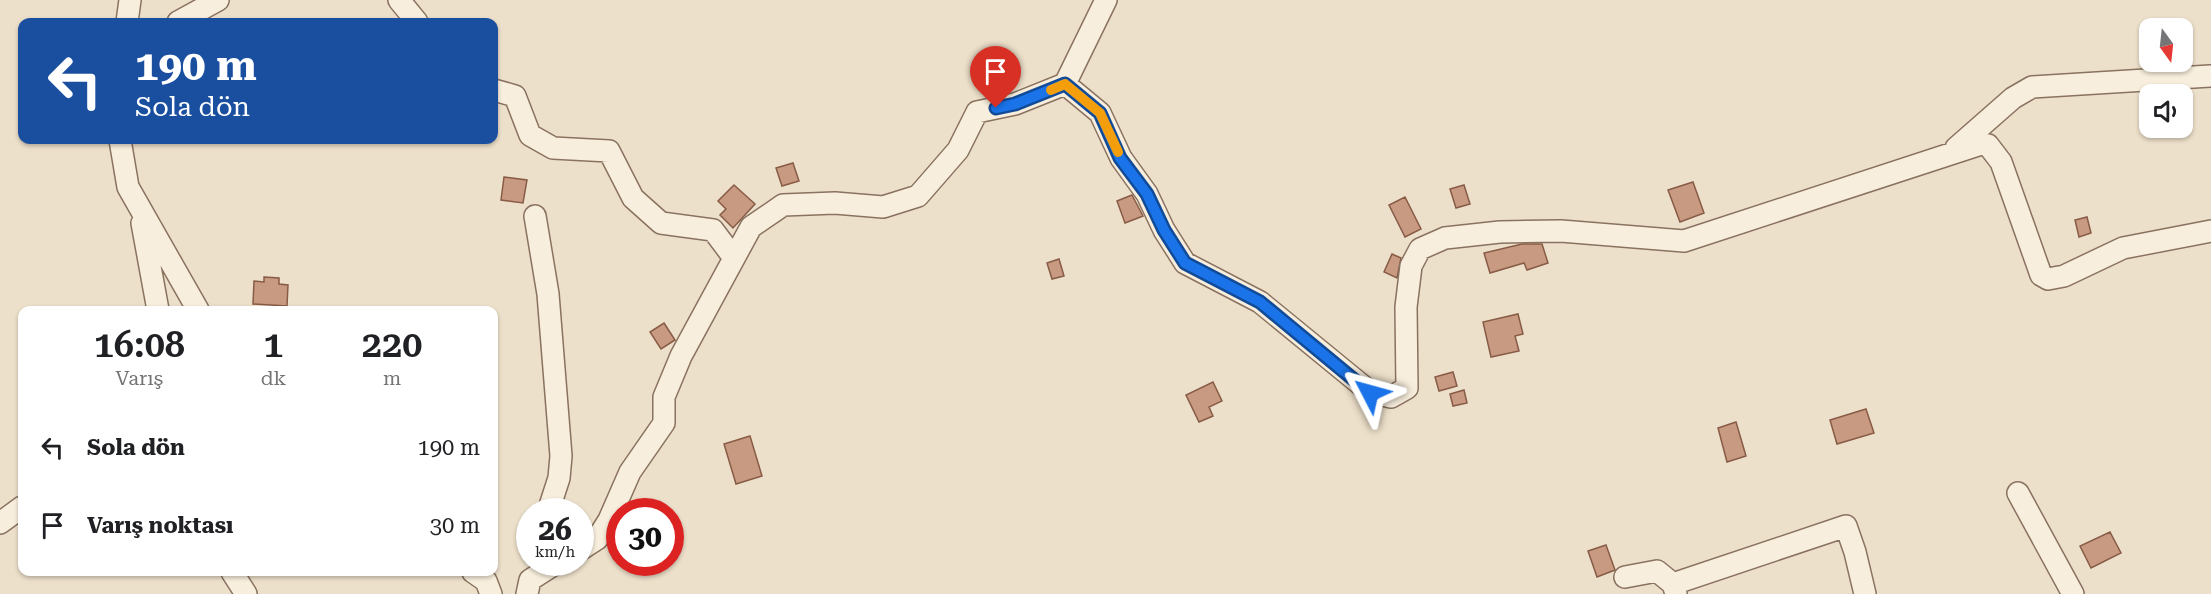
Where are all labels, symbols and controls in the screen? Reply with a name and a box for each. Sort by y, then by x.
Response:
north arrow [2139,18,2193,72]
map controls [2139,18,2193,138]
text: 190 m [135,41,257,90]
icon: left [36,42,114,120]
pin [970,46,1021,108]
icon: arrive [979,55,1012,88]
button: sound [2139,84,2193,138]
text: Sola dön [135,91,250,123]
text: 16:08 [94,324,185,366]
text: 1 [263,324,283,366]
text: 220 [362,324,422,366]
position arrow [1338,361,1402,425]
text: Varış [115,366,163,390]
text: dk [261,366,286,390]
text: m [383,366,401,390]
icon: left [36,431,69,464]
text: Sola dön [87,435,185,460]
text: 190 m [417,435,480,460]
speed limit sign: 30 [606,498,684,576]
icon: arrive [36,509,69,542]
text: 26 [538,512,572,547]
text: Varış noktası [87,513,233,538]
text: 30 m [430,513,480,538]
text: km/h [535,543,575,561]

